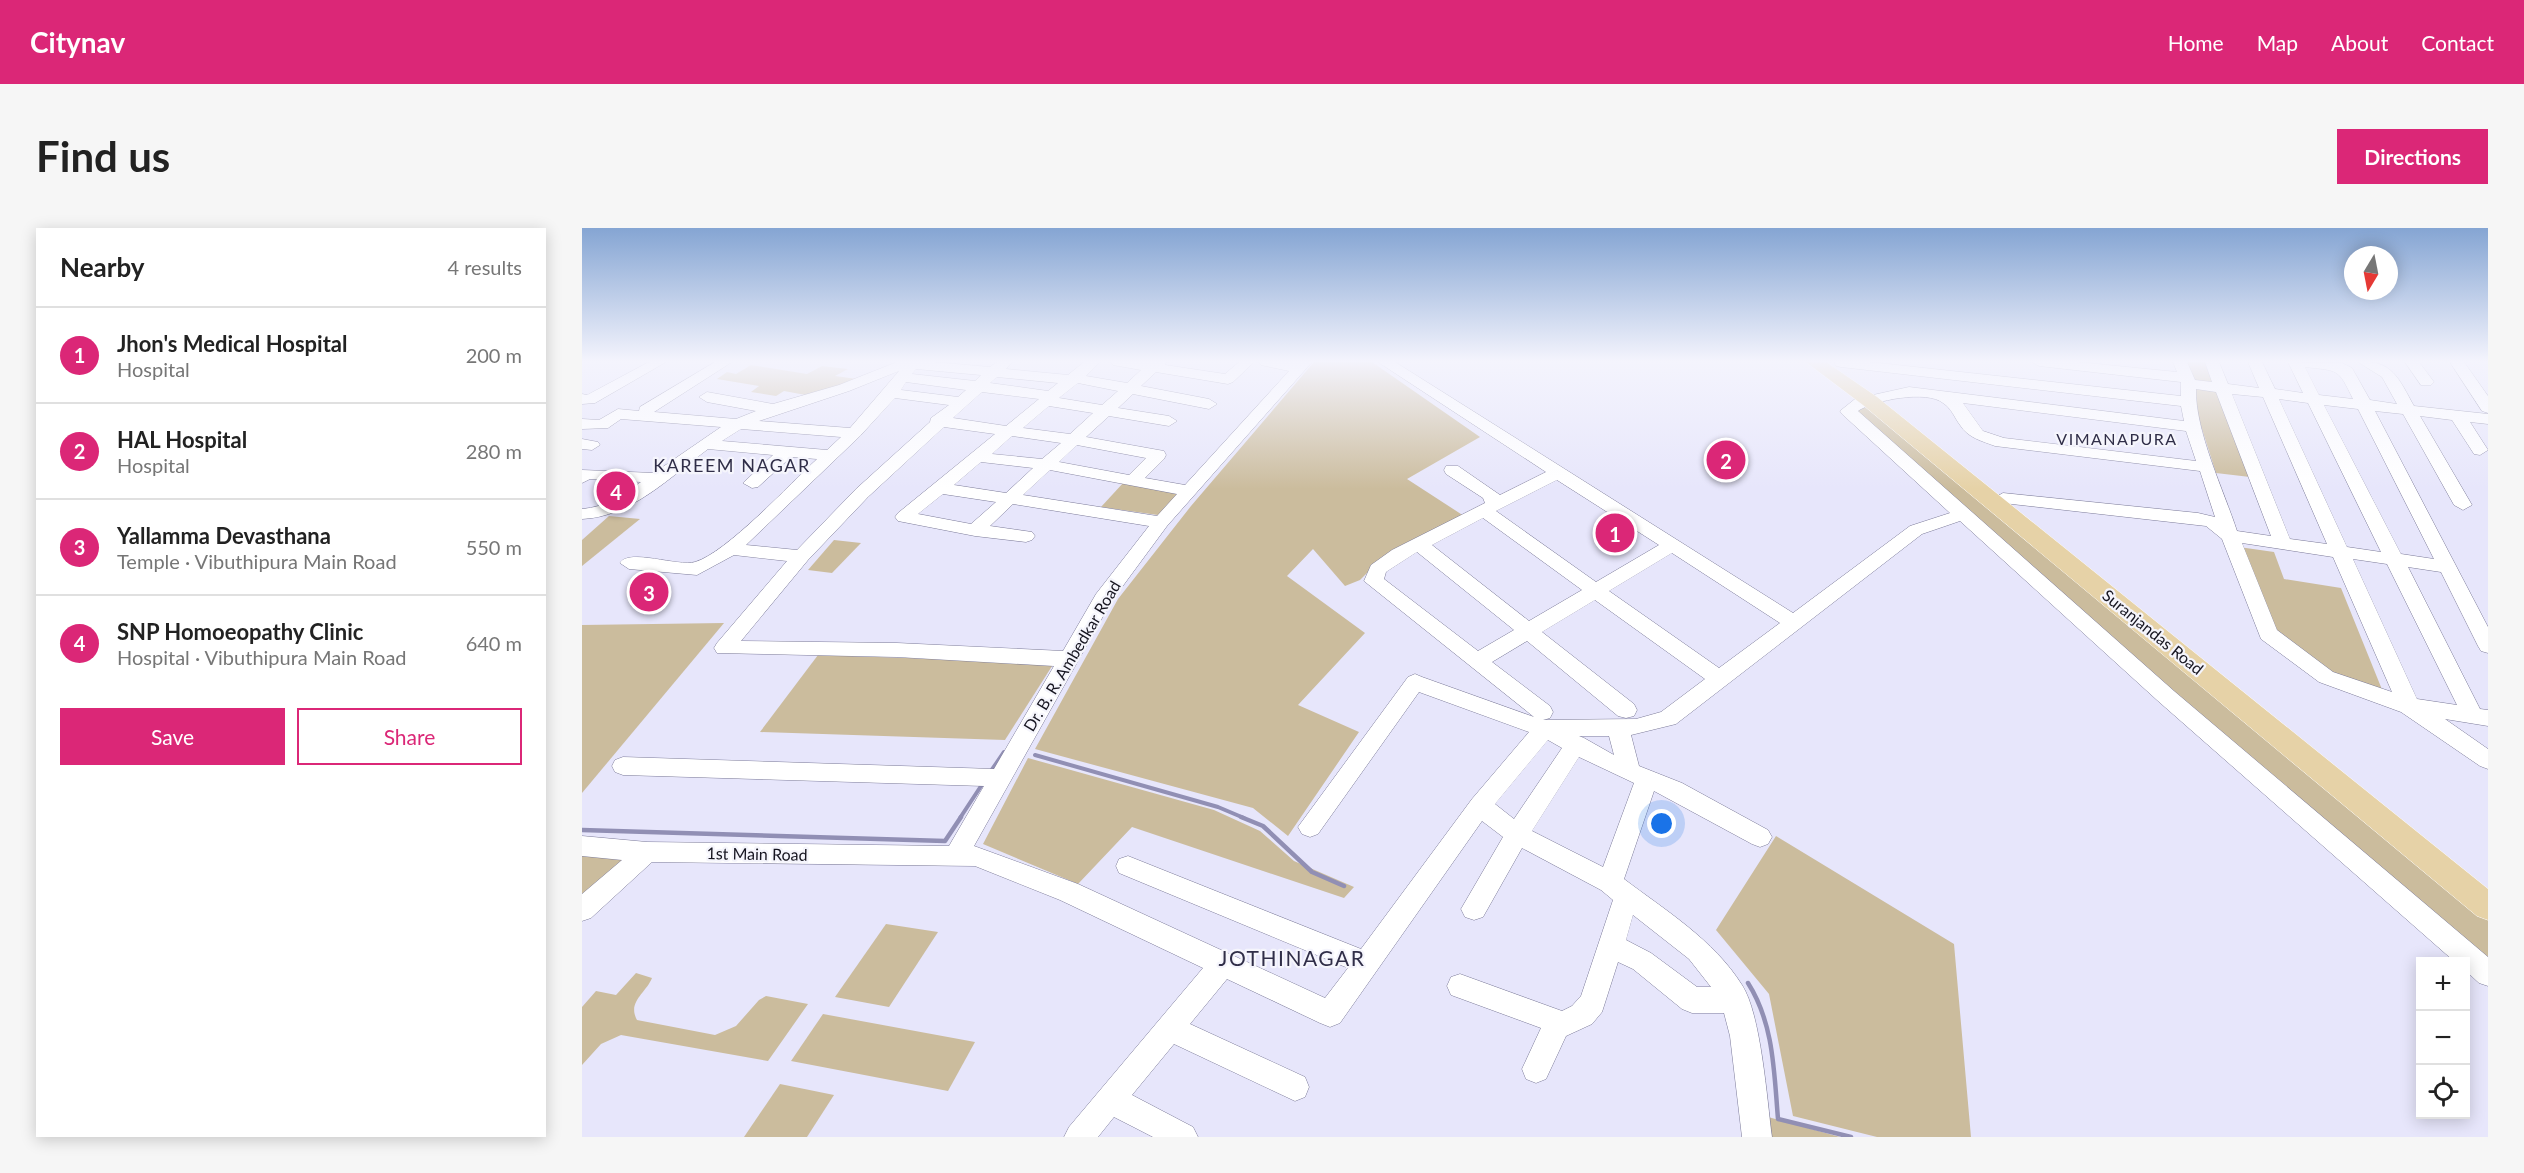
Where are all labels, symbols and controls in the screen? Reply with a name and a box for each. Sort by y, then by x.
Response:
text: Citynav [30,25,125,59]
text: Home [2168,30,2224,55]
text: Map [2257,30,2298,55]
text: About [2331,30,2388,55]
text: Contact [2421,30,2494,55]
button: Directions [2337,129,2488,184]
text: Find us [36,131,170,181]
north arrow [2344,246,2398,300]
text: Nearby [60,251,145,283]
text: 4 results [447,255,522,279]
text: Jhon's Medical Hospital [117,330,347,357]
text: 1 [74,343,85,367]
text: 200 m [466,343,522,367]
text: Hospital [117,357,190,381]
text: HAL Hospital [117,426,247,453]
district label: VIMANAPURA [2056,429,2178,448]
pin: 2 [1706,438,1746,482]
text: 2 [74,439,85,463]
text: 280 m [466,439,522,463]
text: Hospital [117,453,190,477]
district label: KAREEM NAGAR [653,454,811,476]
pin: 4 [597,468,636,514]
pin: 1 [1596,510,1634,556]
text: Yallamma Devasthana [117,522,331,549]
text: 3 [74,535,85,559]
text: 550 m [466,535,522,559]
text: Temple · Vibuthipura Main Road [117,549,397,573]
pin: 3 [630,570,668,614]
street label: Dr. B. R. Ambedkar Road [1019,577,1124,734]
street label: Suranjandas Road [2099,585,2208,678]
text: SNP Homoeopathy Clinic [117,618,363,645]
text: 4 [74,631,85,655]
text: 640 m [466,631,522,655]
text: Hospital · Vibuthipura Main Road [117,645,407,669]
button: Save [60,708,285,765]
button: Share [297,708,522,765]
your location [1647,809,1676,838]
street label: 1st Main Road [706,843,808,864]
district label: JOTHINAGAR [1219,945,1365,970]
map controls [2416,957,2470,1119]
button: + [2416,957,2470,1011]
button: − [2416,1011,2470,1065]
button: locate [2416,1065,2470,1119]

